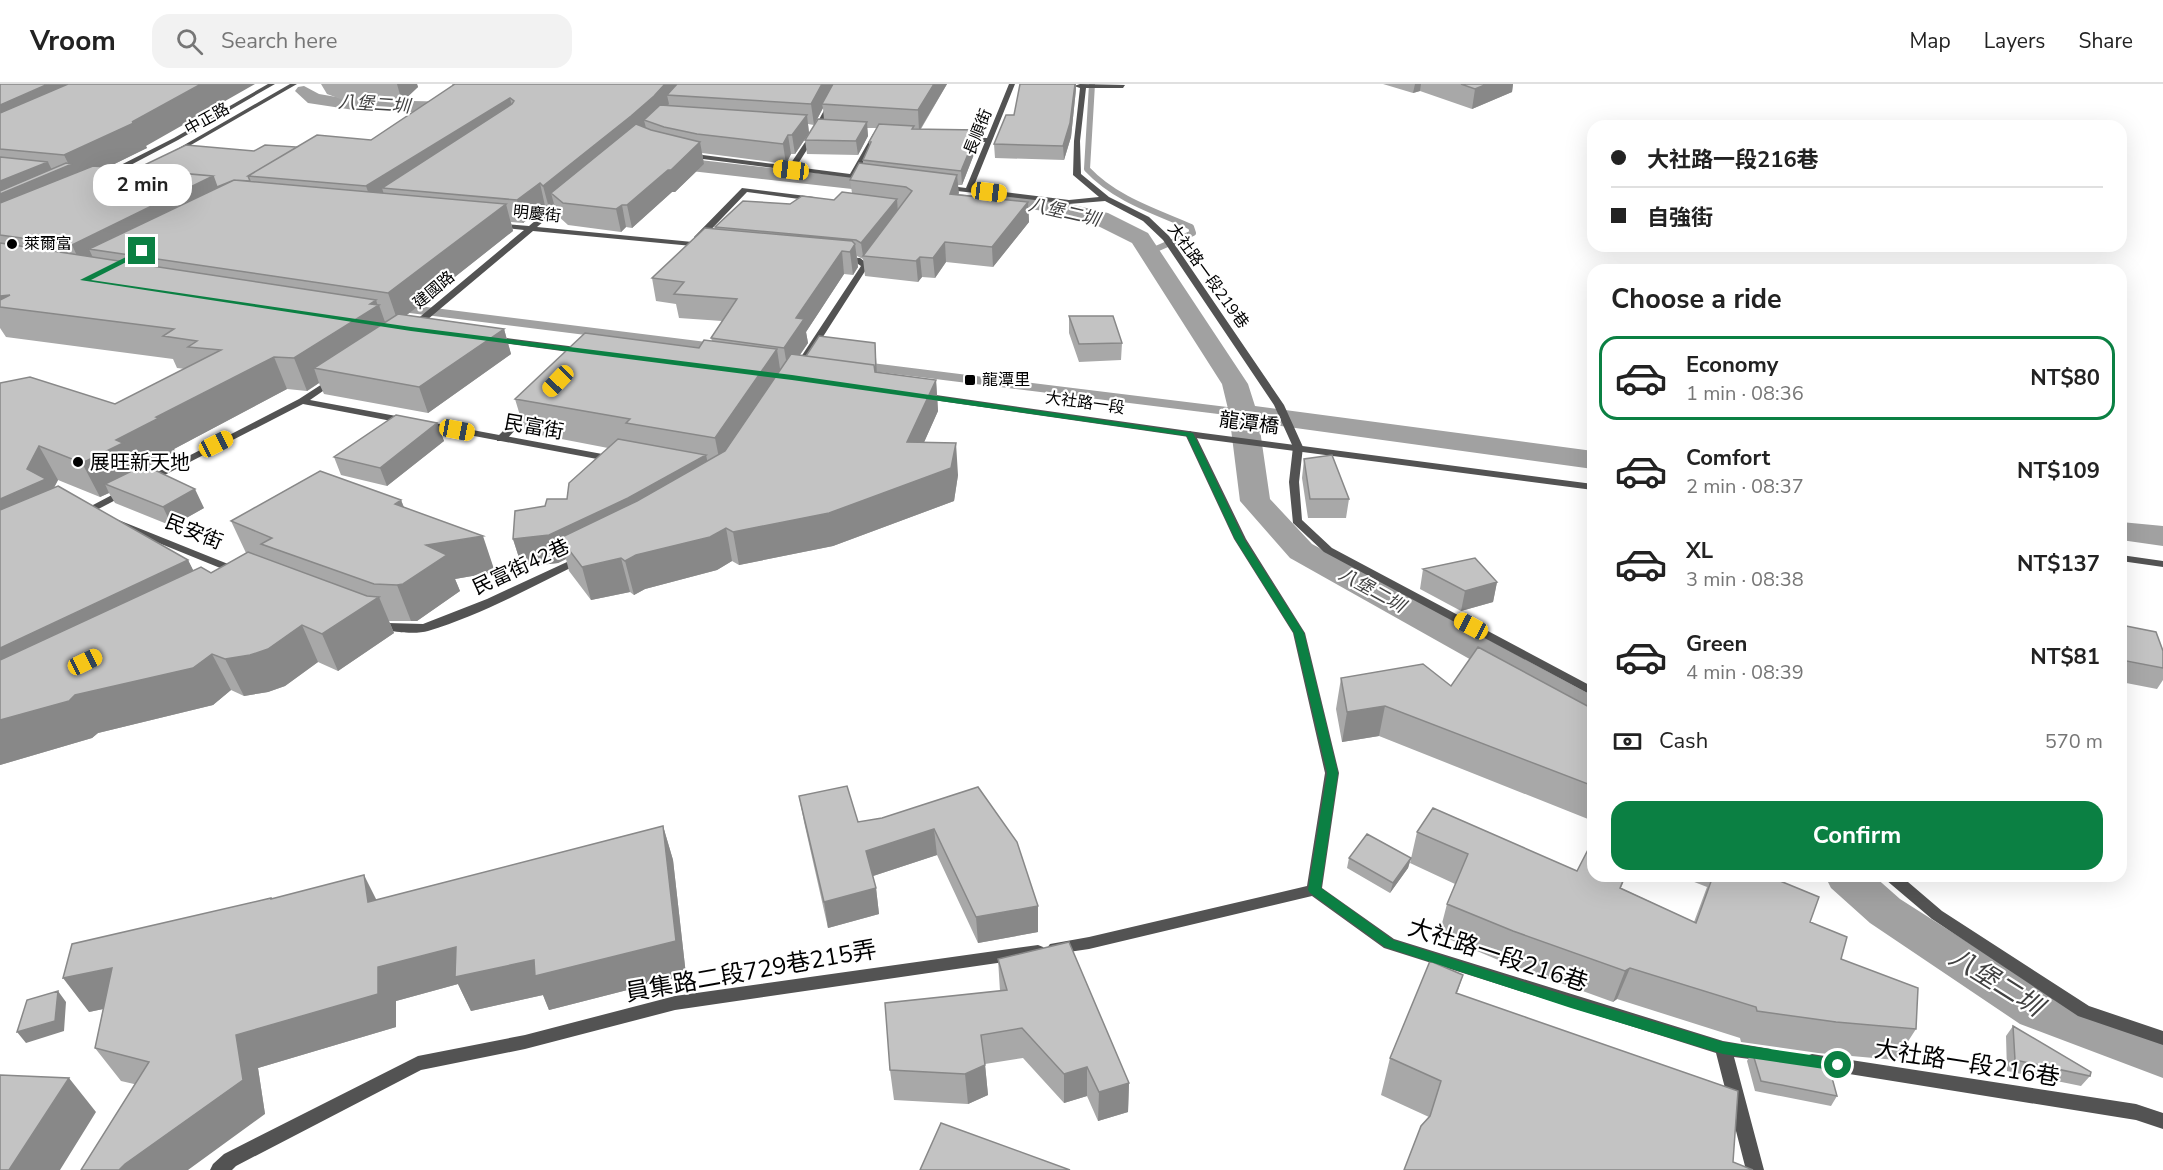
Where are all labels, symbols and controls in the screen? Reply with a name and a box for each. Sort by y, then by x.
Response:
search box [152,14,572,68]
text: Vroom [30,22,116,60]
icon: search [173,25,206,58]
text: Search here [221,26,338,56]
text: Map [1909,27,1951,55]
text: Layers [1984,27,2045,55]
text: Share [2078,27,2133,55]
water label: 八堡二圳 [337,90,414,119]
street label: 中正路 [181,98,233,140]
street label: 長順街 [959,106,997,158]
text: 大社路一段216巷 [1647,145,1819,175]
car [772,159,810,181]
callout: 2 min [92,164,192,206]
text: 2 min [117,171,168,198]
car [970,181,1008,203]
water label: 八堡二圳 [1026,192,1105,232]
street label: 明慶街 [512,201,562,227]
text: 自強街 [1647,203,1713,233]
street label: 大社路一段219巷 [1162,219,1254,333]
place label: 萊爾富 [24,233,72,255]
marker: 萊爾富 [5,237,19,251]
route end [128,237,155,264]
street label: 建國路 [409,266,459,314]
text: Choose a ride [1611,281,1782,318]
text: Economy [1686,350,1778,380]
icon: car [1614,351,1668,405]
car [539,362,577,400]
text: NT$80 [2030,363,2100,393]
place label: 龍潭里 [982,369,1030,391]
marker: 龍潭里 [963,373,977,387]
text: 1 min · 08:36 [1686,380,1804,407]
street label: 大社路一段 [1044,387,1126,419]
street label: 龍潭橋 [1218,406,1280,440]
street label: 民富街 [502,408,566,446]
car [438,418,476,442]
car [196,428,236,460]
text: Comfort [1686,443,1770,473]
icon: car [1614,444,1668,498]
place label: 展旺新天地 [90,449,190,476]
marker: 展旺新天地 [71,455,85,469]
text: NT$109 [2017,456,2100,486]
text: 2 min · 08:37 [1686,473,1804,500]
street label: 民安街 [161,508,227,556]
street label: 民富街42巷 [468,533,574,601]
text: XL [1686,536,1713,566]
icon: car [1614,537,1668,591]
text: NT$137 [2017,549,2100,579]
water label: 八堡二圳 [1335,562,1412,619]
text: 3 min · 08:38 [1686,566,1804,593]
car [1451,610,1491,642]
text: Green [1686,629,1747,659]
icon: car [1614,630,1668,684]
text: NT$81 [2030,642,2100,672]
car [65,646,105,678]
text: 4 min · 08:39 [1686,659,1804,686]
icon: cash [1611,725,1644,758]
text: Cash [1659,726,1708,756]
text: 570 m [2045,728,2103,755]
button: Confirm [1611,801,2103,870]
street label: 大社路一段216巷 [1404,911,1592,999]
street label: 員集路二段729巷215弄 [623,933,879,1009]
water label: 八堡二圳 [1943,940,2053,1027]
street label: 大社路一段216巷 [1872,1033,2062,1093]
route start [1824,1051,1851,1078]

